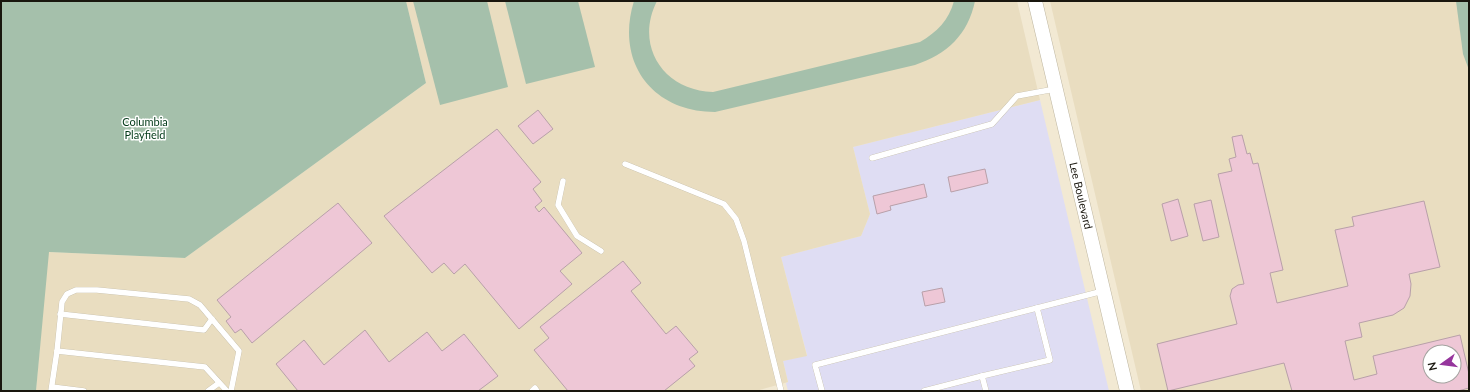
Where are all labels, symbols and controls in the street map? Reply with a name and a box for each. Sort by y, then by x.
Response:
park label: Columbia Playfield [122,115,168,141]
street label: Lee Boulevard [1067,161,1096,230]
north arrow [1422,344,1462,384]
text: N [1424,361,1439,372]

